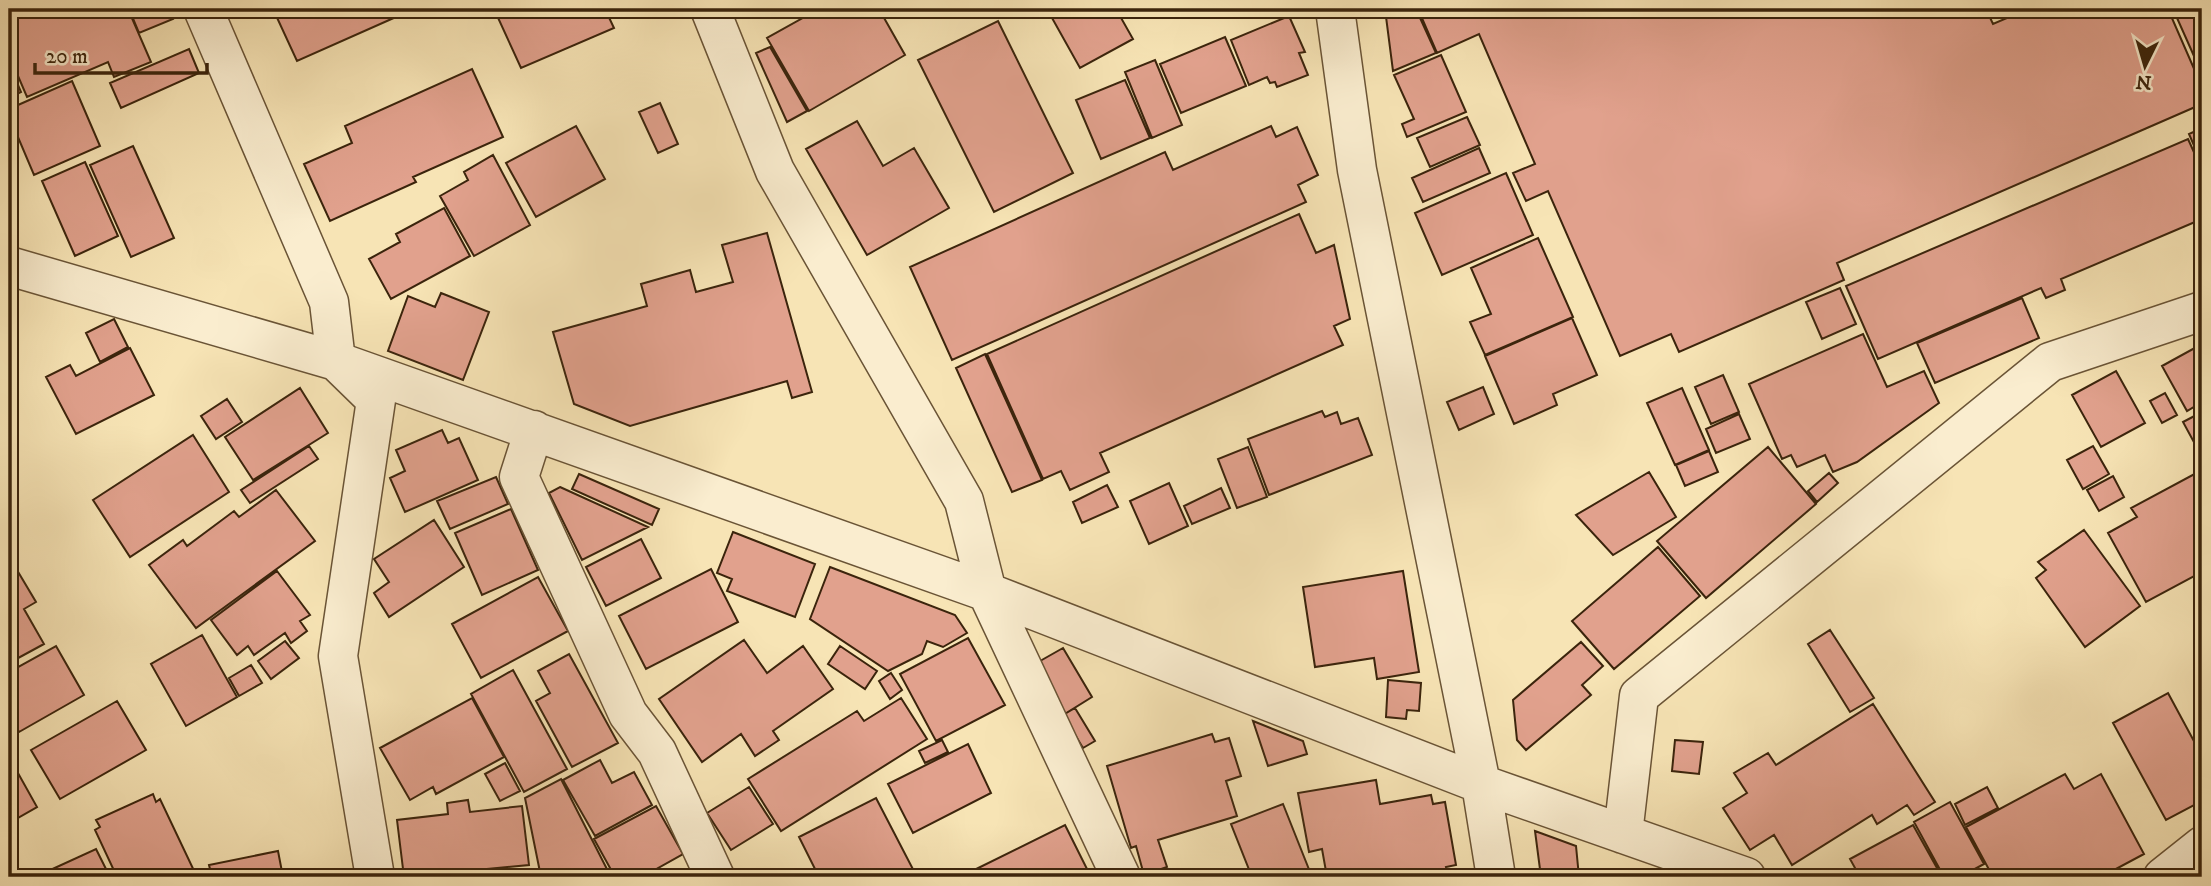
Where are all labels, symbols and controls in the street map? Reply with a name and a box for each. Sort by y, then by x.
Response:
scale bar [35,32,206,76]
north arrow [2110,32,2180,102]
text: 20 m [46,44,88,70]
text: N [2134,69,2152,94]

